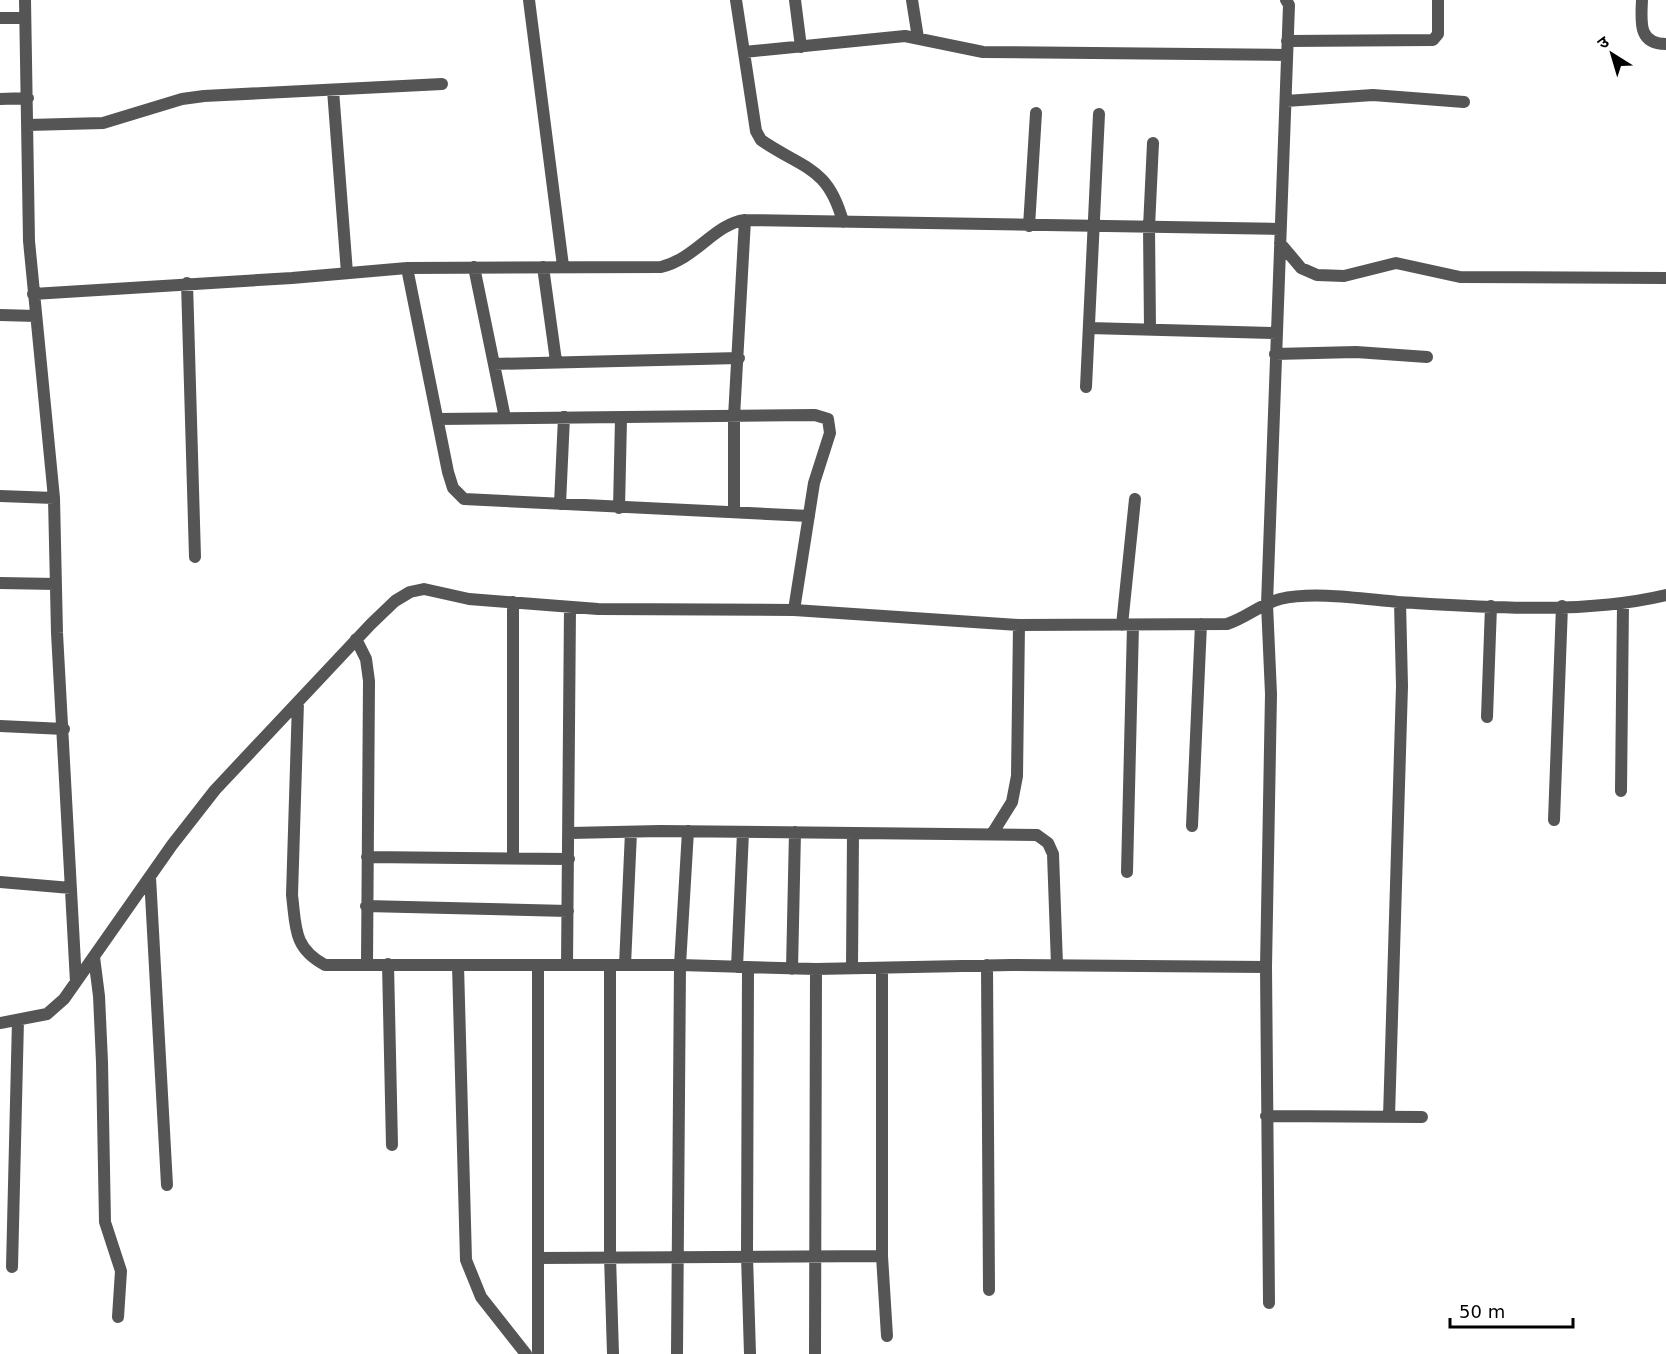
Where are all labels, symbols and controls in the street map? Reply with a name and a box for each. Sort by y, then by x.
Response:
north arrow [1582,24,1642,84]
text: उ [1594,32,1613,53]
scale bar [1450,1291,1573,1329]
text: 50 m [1459,1301,1505,1322]

